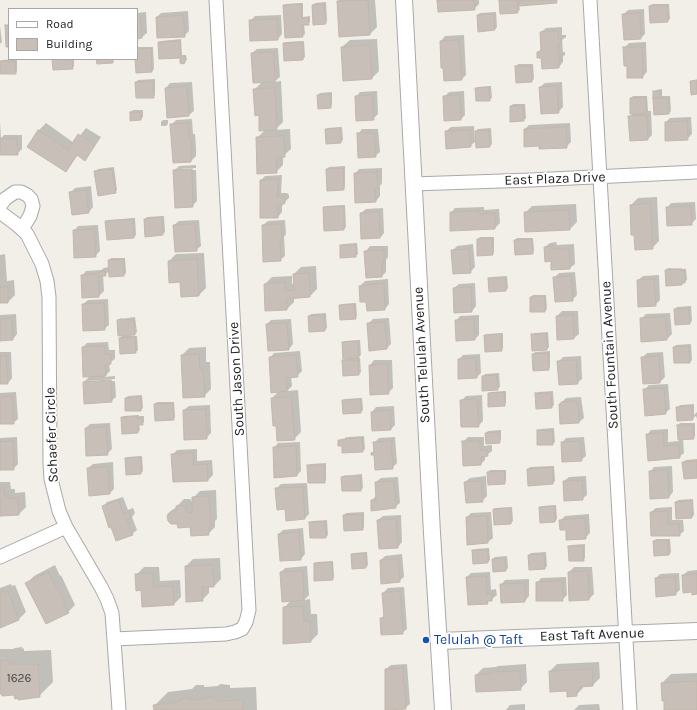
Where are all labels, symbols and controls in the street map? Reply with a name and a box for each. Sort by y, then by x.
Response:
legend [8,8,138,60]
text: Road [46,17,74,31]
text: Building [46,37,92,51]
street label: East Plaza Drive [504,169,606,189]
street label: South Fountain Avenue [598,281,622,429]
street label: South Telulah Avenue [410,286,434,424]
street label: South Jason Drive [226,321,248,437]
street label: Schaefer Circle [42,387,62,483]
street label: East Taft Avenue [540,625,644,645]
place label: Telulah @ Taft [434,632,523,648]
marker: Telulah @ Taft [421,635,431,645]
house number: 1626 [7,672,31,686]

